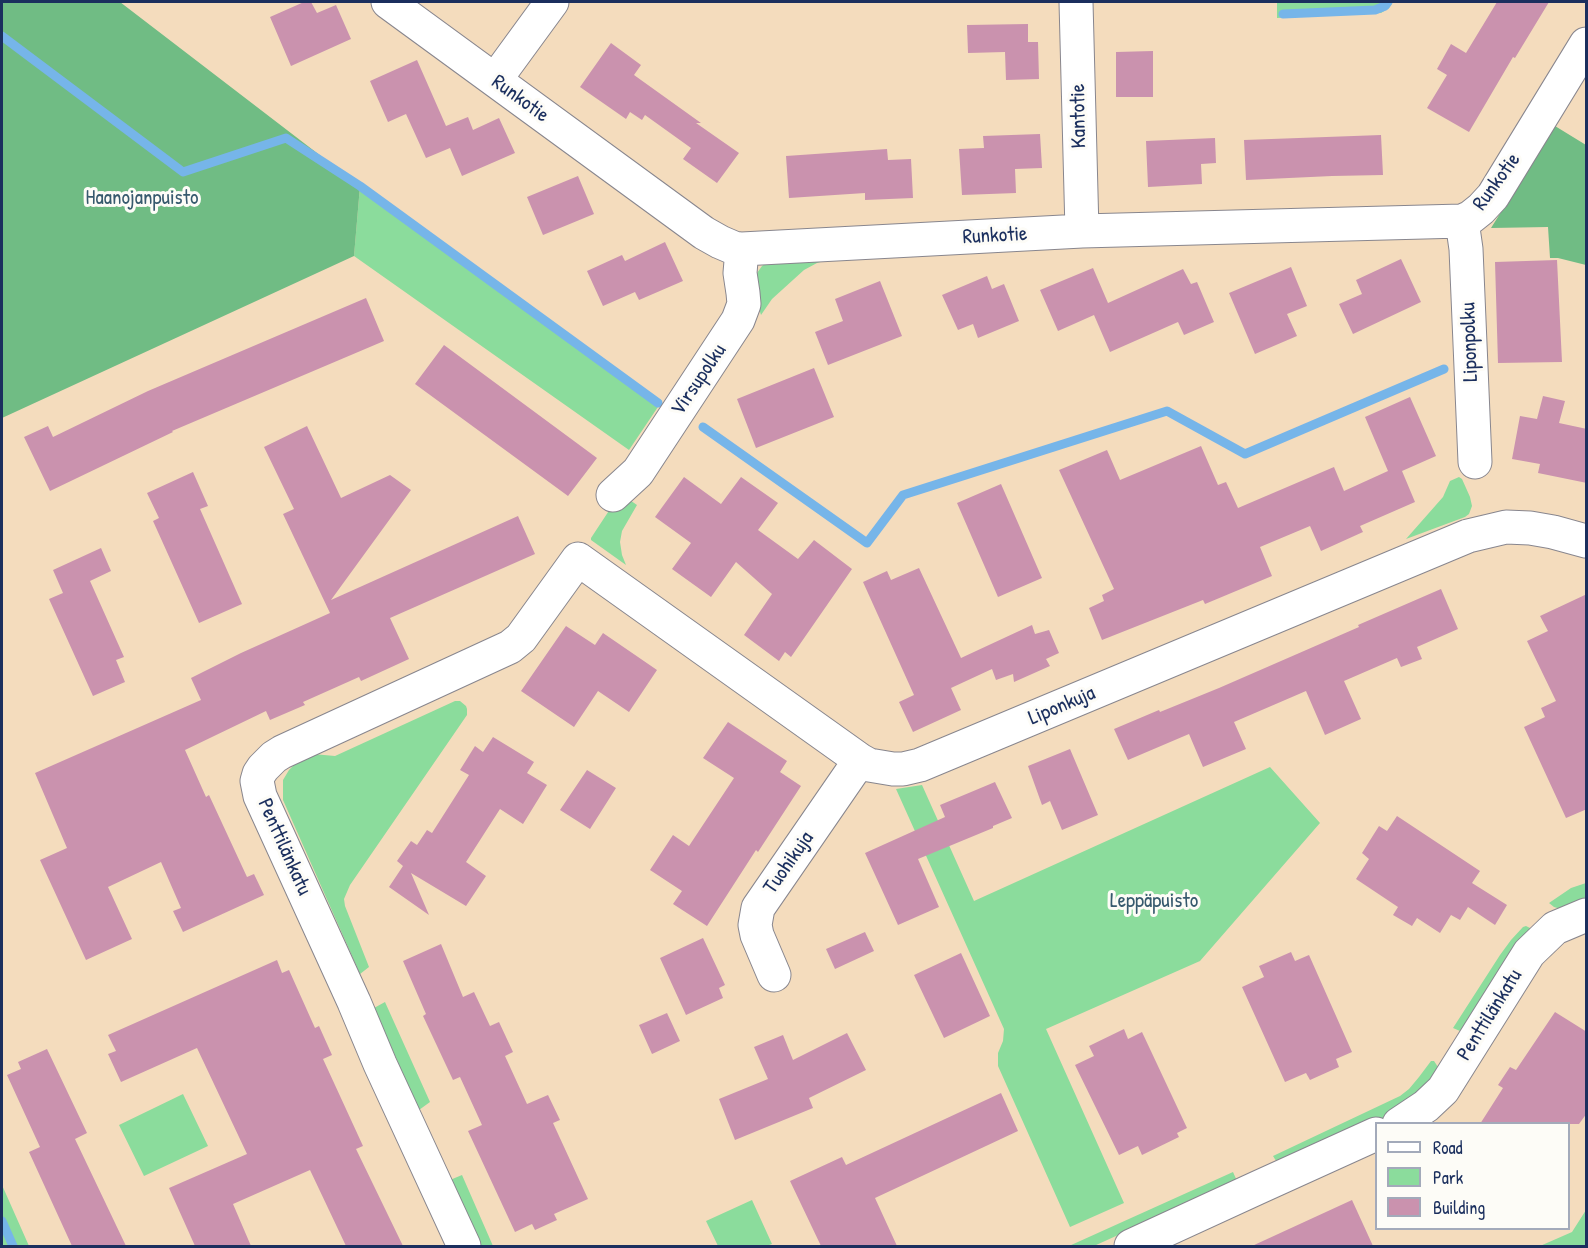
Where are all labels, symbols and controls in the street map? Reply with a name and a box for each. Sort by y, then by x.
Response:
street label: Runkotie [486,70,554,128]
street label: Kantotie [1066,83,1092,149]
street label: Runkotie [1468,148,1526,216]
park label: Haanojanpuisto [86,185,198,211]
street label: Runkotie [962,222,1028,250]
street label: Liponpolku [1456,302,1484,382]
street label: Virsupolku [666,339,732,421]
street label: Liponkuja [1025,681,1099,731]
street label: Penttilänkatu [252,795,316,899]
street label: Tuohikuja [758,827,820,899]
park label: Leppäpuisto [1110,888,1198,914]
street label: Penttilänkatu [1452,965,1528,1065]
legend [1375,1122,1570,1230]
text: Road [1433,1135,1463,1160]
text: Park [1433,1165,1463,1190]
text: Building [1433,1195,1485,1220]

